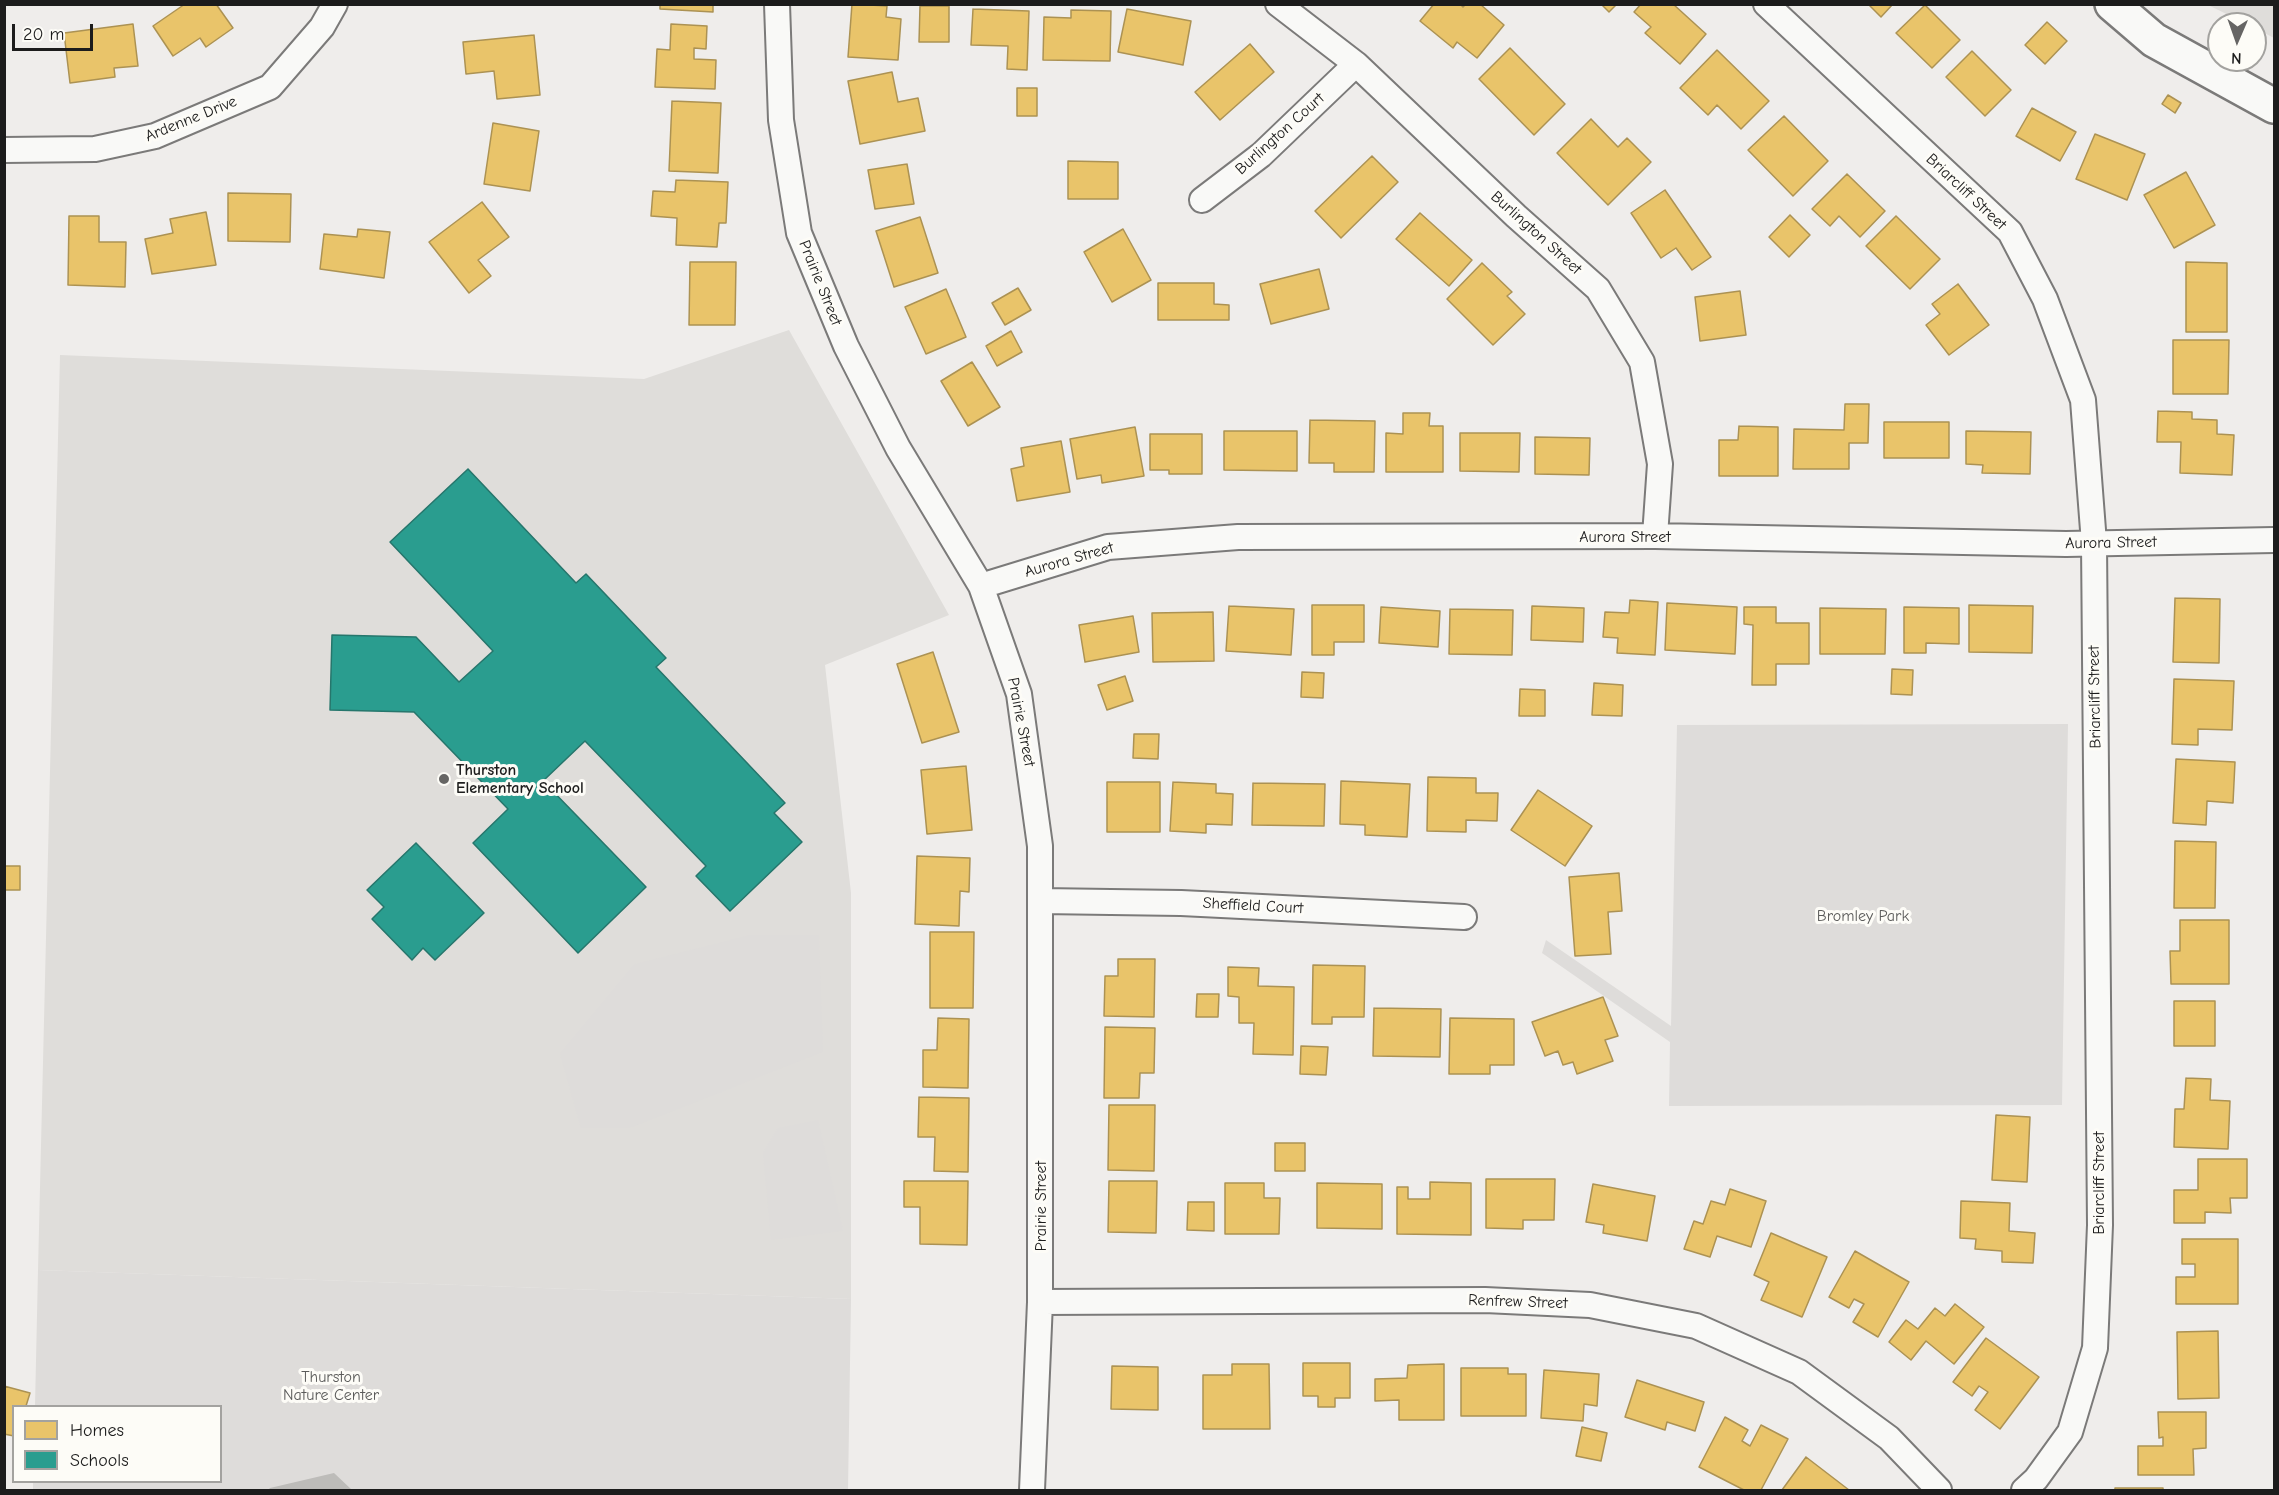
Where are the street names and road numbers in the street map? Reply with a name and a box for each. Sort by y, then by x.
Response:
street label: Burlington Court [1232,89,1328,179]
street label: Ardenne Drive [142,92,240,146]
street label: Briarcliff Street [1922,150,2010,234]
street label: Burlington Street [1487,187,1585,279]
street label: Prairie Street [794,238,846,328]
street label: Aurora Street [1579,527,1671,547]
street label: Aurora Street [2065,533,2157,553]
street label: Aurora Street [1022,538,1116,582]
street label: Briarcliff Street [2085,645,2105,749]
street label: Prairie Street [1003,676,1039,768]
street label: Sheffield Court [1202,894,1304,918]
street label: Briarcliff Street [2089,1131,2109,1235]
street label: Prairie Street [1031,1161,1051,1251]
street label: Renfrew Street [1468,1291,1568,1313]

